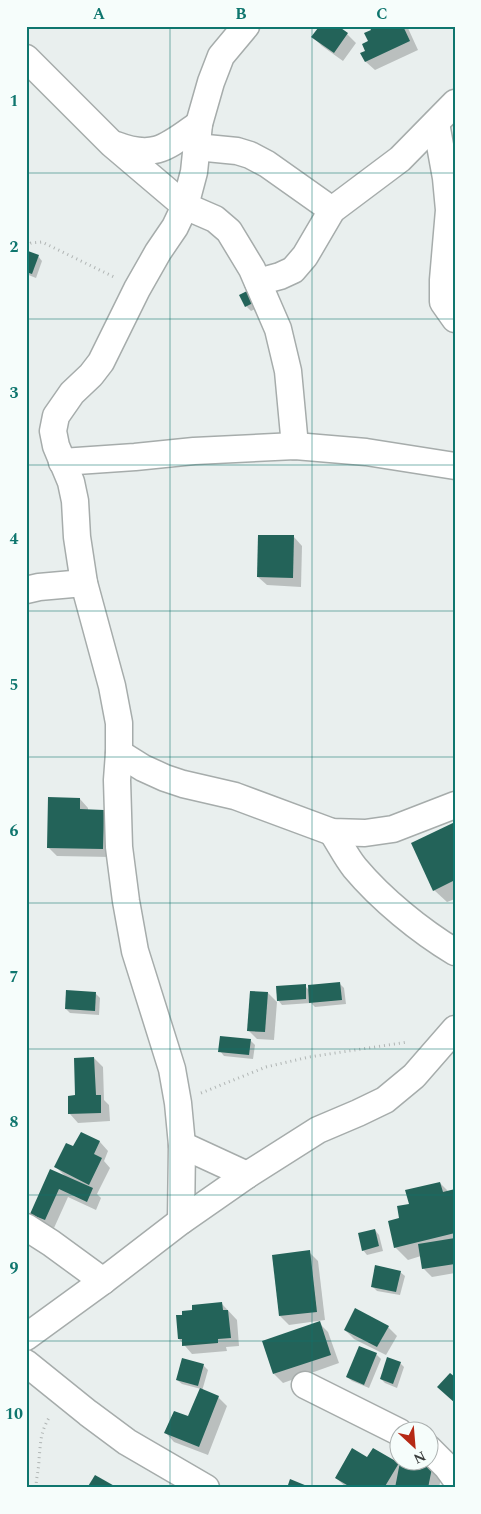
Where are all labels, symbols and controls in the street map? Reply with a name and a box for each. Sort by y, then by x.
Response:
text: A [93,2,106,26]
text: B [235,2,247,26]
text: C [376,2,388,26]
text: 1 [10,89,18,113]
text: 2 [10,235,19,259]
text: 3 [10,381,19,405]
text: 4 [10,527,19,551]
text: 5 [10,673,18,697]
text: 6 [10,819,19,843]
text: 7 [10,965,19,989]
text: 8 [10,1110,19,1134]
text: 9 [10,1256,19,1280]
text: 10 [5,1402,23,1426]
north arrow [388,1422,438,1472]
text: N [410,1445,429,1469]

